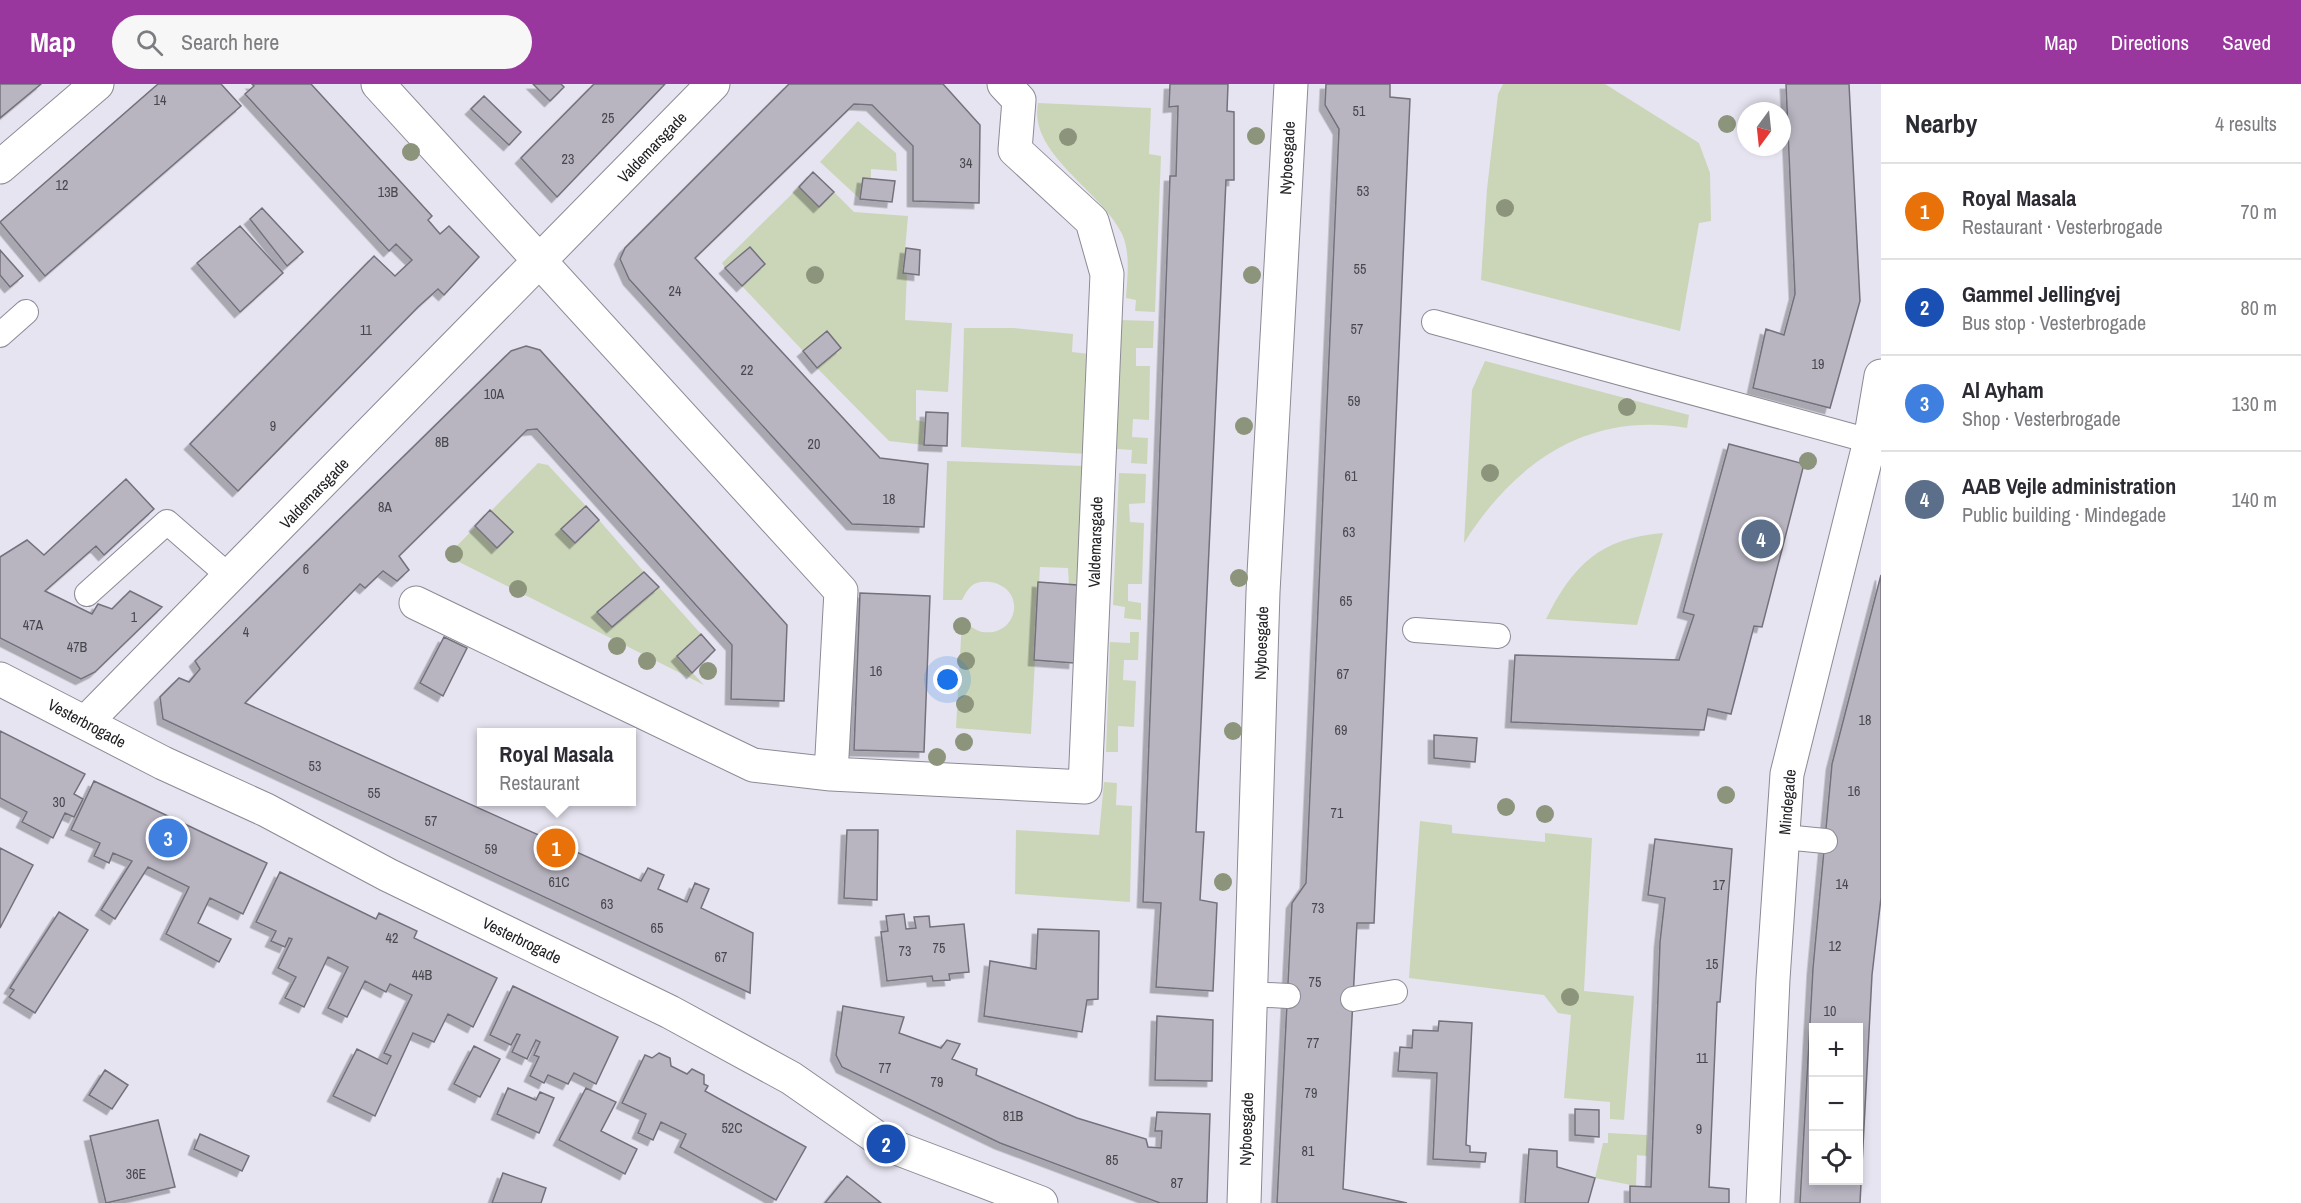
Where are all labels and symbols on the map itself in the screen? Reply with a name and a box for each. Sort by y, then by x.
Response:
house number: 14 [154,91,167,109]
house number: 51 [1353,102,1366,120]
north arrow [1737,102,1791,156]
street label: Valdemarsgade [613,107,691,187]
house number: 25 [602,109,614,127]
street label: Nyboesgade [1274,121,1300,195]
house number: 23 [562,150,574,168]
house number: 34 [960,154,973,172]
house number: 12 [56,176,68,194]
house number: 53 [1357,182,1369,200]
house number: 13B [378,183,399,201]
house number: 55 [1354,260,1366,278]
house number: 24 [669,282,682,300]
house number: 57 [1351,320,1363,338]
house number: 11 [360,321,373,339]
house number: 19 [1812,355,1824,373]
house number: 22 [741,361,753,379]
house number: 10A [484,385,505,403]
house number: 59 [1348,392,1360,410]
house number: 9 [270,417,276,435]
house number: 8B [435,433,449,451]
house number: 20 [808,435,820,453]
street label: Valdemarsgade [275,453,353,533]
house number: 61 [1345,467,1358,485]
house number: 18 [883,490,895,508]
street label: Valdemarsgade [1082,496,1108,588]
house number: 8A [378,498,392,516]
pin: 4 [1742,516,1780,562]
house number: 63 [1343,523,1355,541]
house number: 6 [303,560,309,578]
house number: 65 [1340,592,1352,610]
street label: Nyboesgade [1249,606,1273,680]
house number: 1 [131,608,138,626]
house number: 47A [23,616,44,634]
house number: 4 [243,623,250,641]
house number: 47B [67,638,88,656]
house number: 16 [870,662,882,680]
your location [933,665,962,694]
house number: 67 [1337,665,1349,683]
street label: Vesterbrogade [44,693,130,753]
house number: 18 [1859,711,1871,729]
house number: 69 [1335,721,1347,739]
house number: 53 [309,757,321,775]
street label: Mindegade [1773,768,1801,836]
house number: 16 [1848,782,1860,800]
house number: 55 [368,784,380,802]
house number: 30 [53,793,65,811]
house number: 71 [1331,804,1344,822]
house number: 57 [425,812,437,830]
pin: 3 [148,816,188,861]
pin: 1 [536,826,576,870]
house number: 59 [485,840,497,858]
house number: 61C [548,873,570,891]
house number: 14 [1836,875,1849,893]
house number: 17 [1713,876,1725,894]
house number: 63 [601,895,613,913]
house number: 73 [1312,899,1324,917]
street label: Vesterbrogade [479,911,565,969]
house number: 65 [651,919,663,937]
house number: 42 [386,929,398,947]
house number: 12 [1829,937,1841,955]
house number: 75 [933,939,945,957]
house number: 73 [899,942,911,960]
house number: 67 [715,948,727,966]
house number: 15 [1706,955,1718,973]
house number: 44B [412,966,433,984]
house number: 75 [1309,973,1321,991]
house number: 10 [1824,1002,1836,1020]
house number: 77 [1307,1034,1319,1052]
house number: 11 [1696,1049,1709,1067]
house number: 77 [879,1059,891,1077]
house number: 79 [931,1073,943,1091]
house number: 79 [1305,1084,1317,1102]
street label: Nyboesgade [1234,1092,1258,1166]
house number: 81B [1003,1107,1024,1125]
house number: 52C [721,1119,743,1137]
house number: 9 [1696,1120,1702,1138]
pin: 2 [866,1122,906,1166]
house number: 81 [1302,1142,1315,1160]
house number: 85 [1106,1151,1118,1169]
house number: 36E [126,1165,146,1183]
house number: 87 [1171,1174,1183,1192]

